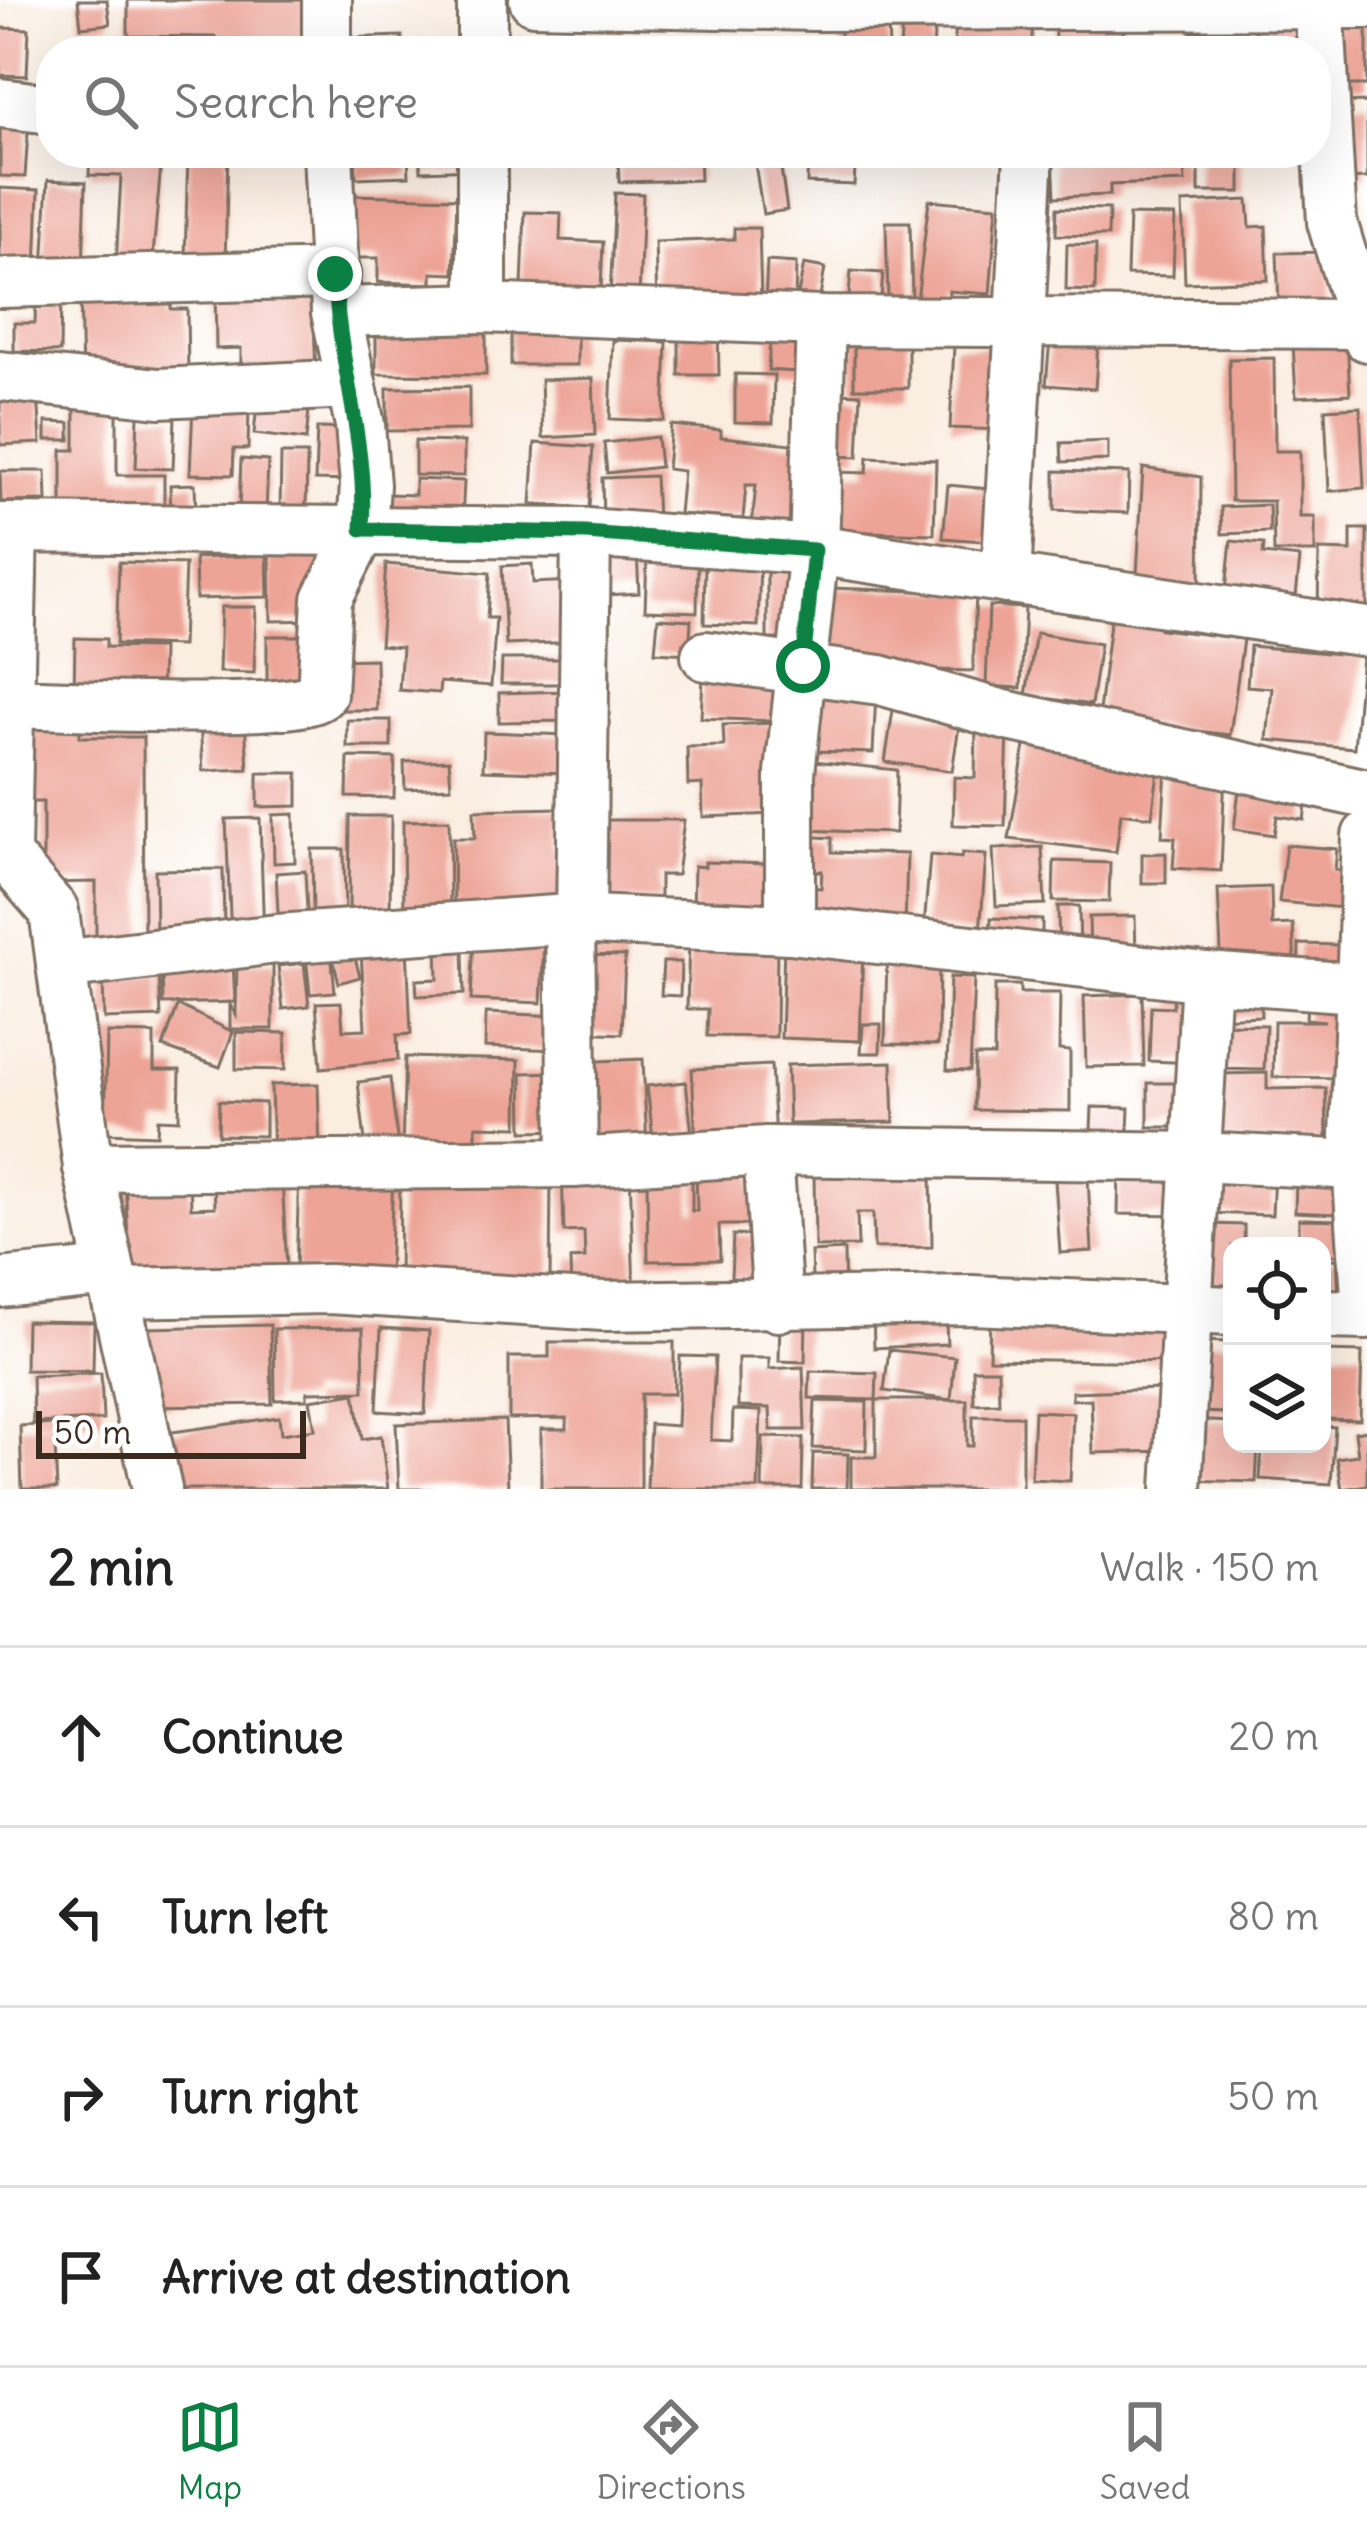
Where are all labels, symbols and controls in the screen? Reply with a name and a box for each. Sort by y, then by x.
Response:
search box [36,36,1331,168]
icon: search [78,69,144,135]
text: Search here [174,74,418,130]
route end [308,247,362,301]
route start [776,639,830,693]
map controls [1223,1237,1331,1453]
button: locate [1223,1237,1331,1345]
button: layers [1223,1345,1331,1453]
scale bar [36,1405,306,1458]
text: 50 m [54,1411,131,1453]
text: 2 min [48,1535,174,1599]
text: Walk · 150 m [1100,1543,1319,1592]
icon: ahead [48,1704,114,1770]
text: Continue [162,1709,344,1765]
text: 20 m [1228,1712,1319,1761]
icon: left [48,1884,114,1950]
text: Turn left [162,1889,328,1945]
text: 80 m [1227,1892,1319,1941]
icon: right [48,2064,114,2130]
text: Turn right [162,2069,358,2125]
text: 50 m [1227,2072,1319,2121]
icon: arrive [48,2244,114,2310]
text: Arrive at destination [162,2249,571,2305]
tab: Map [177,2394,243,2508]
tab: Directions [597,2394,746,2508]
tab: Saved [1100,2394,1190,2508]

